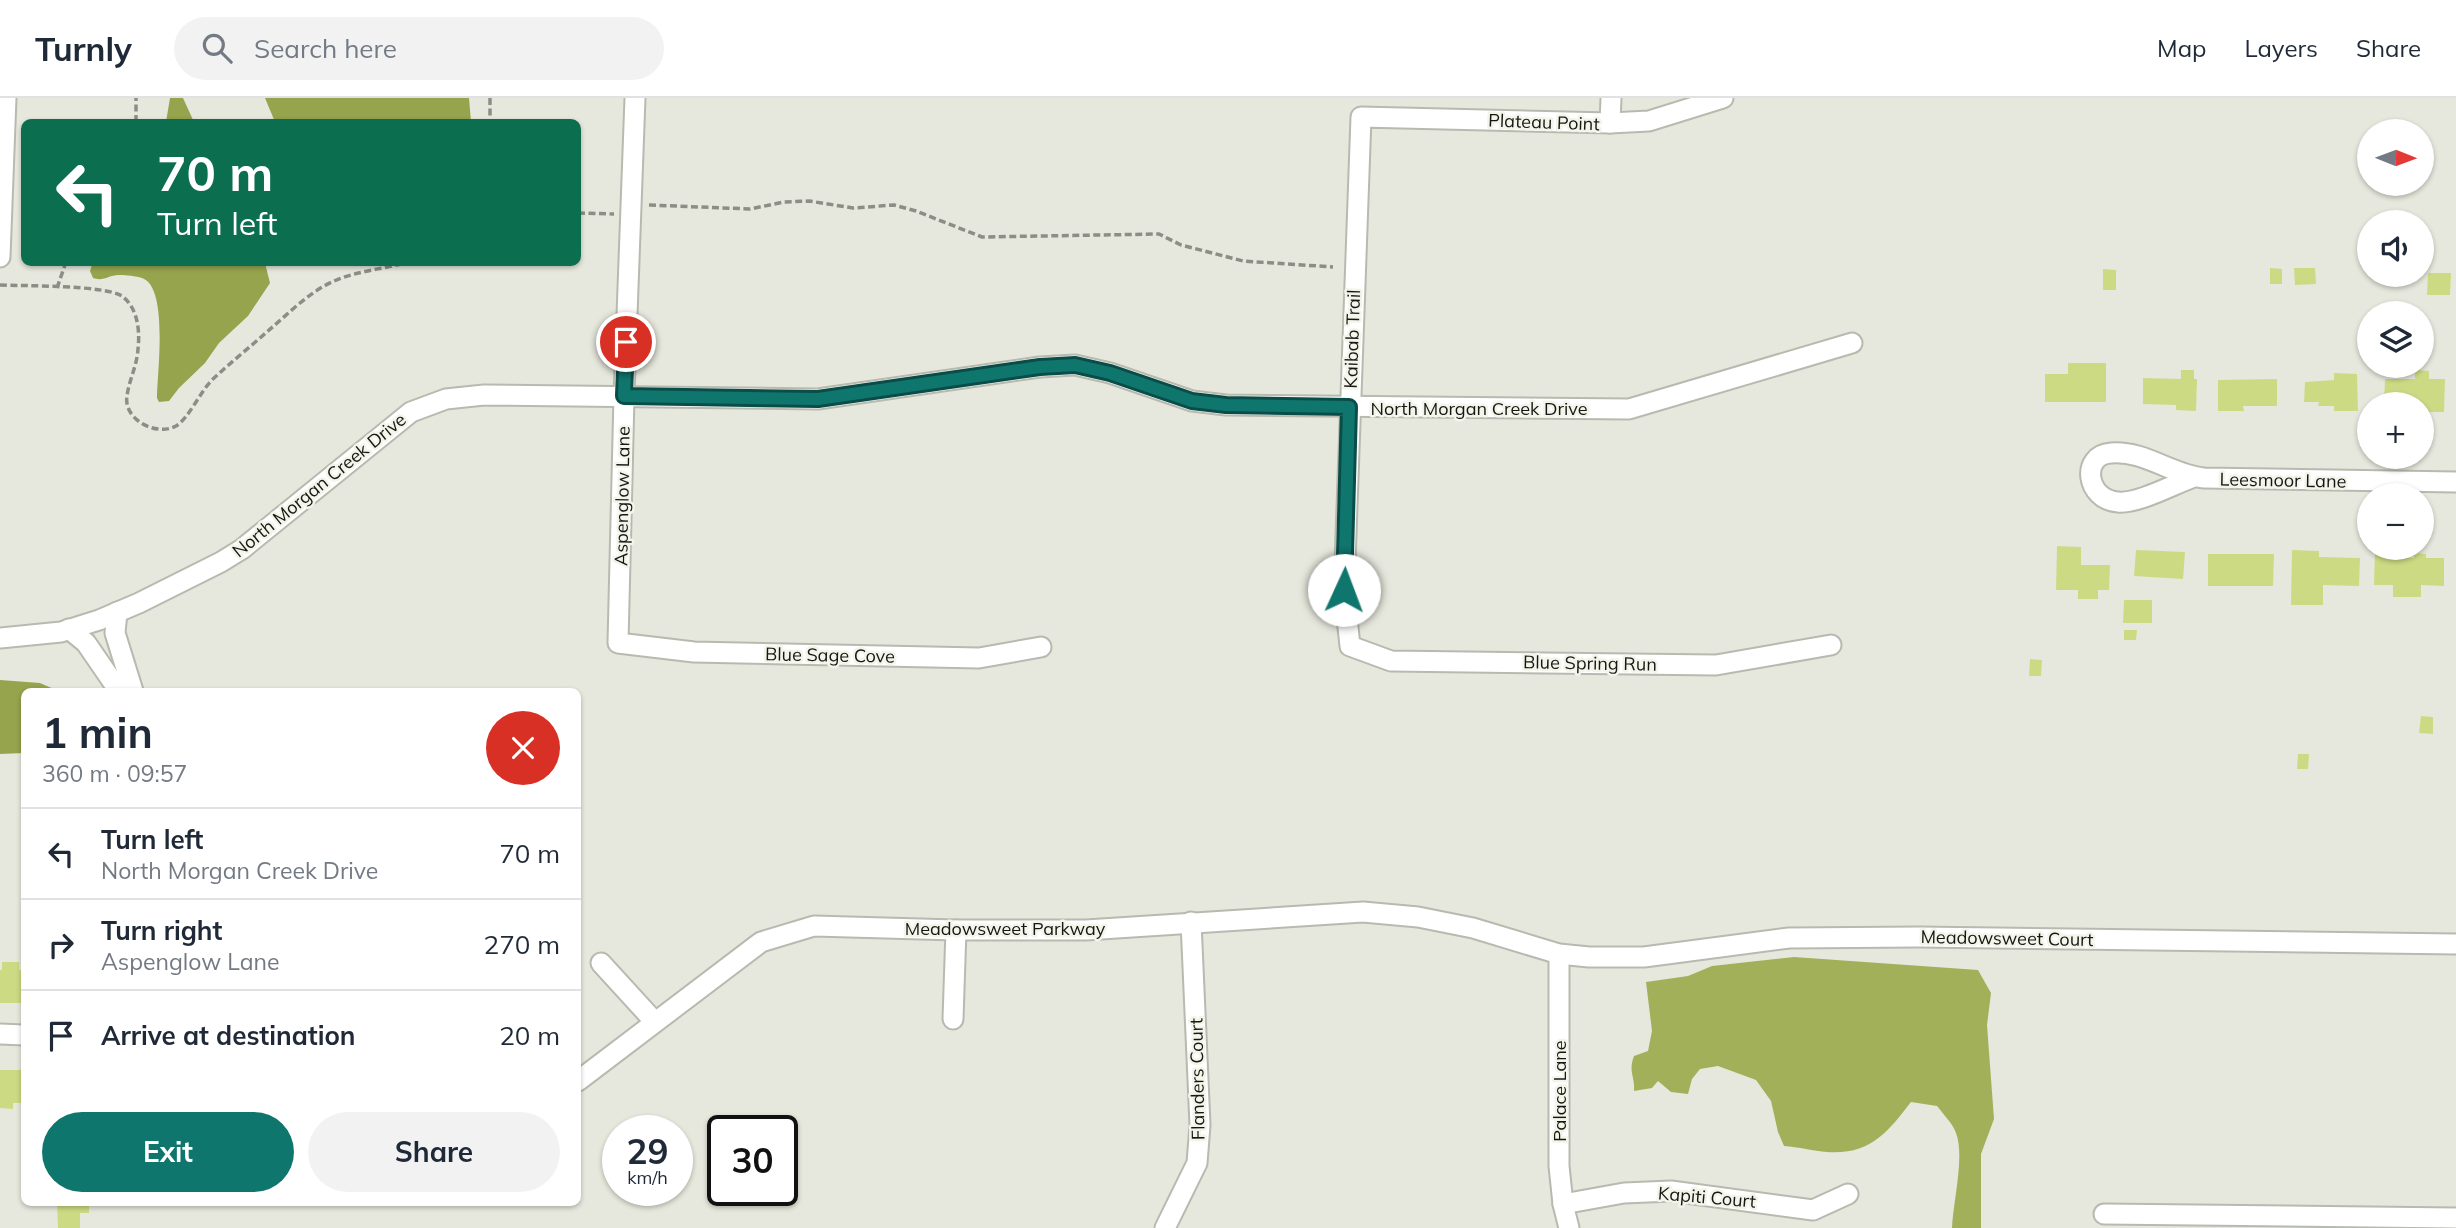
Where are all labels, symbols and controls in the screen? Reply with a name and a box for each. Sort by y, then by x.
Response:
search box [174,17,664,80]
text: Turnly [35,28,132,69]
icon: search [198,29,236,67]
text: Search here [254,32,397,65]
text: Map [2157,33,2206,63]
text: Layers [2244,33,2318,63]
text: Share [2356,33,2421,63]
street label: Plateau Point [1488,109,1600,135]
north arrow [2357,119,2434,196]
map controls [2357,119,2434,560]
text: 70 m [157,142,273,203]
icon: left [42,147,133,238]
text: Turn left [157,203,277,243]
button: sound [2357,210,2434,287]
street label: Kaibab Trail [1339,289,1365,389]
button: layers [2357,301,2434,378]
pin [596,312,656,372]
icon: arrive [607,323,645,361]
button: + [2357,392,2434,469]
street label: North Morgan Creek Drive [1370,397,1588,420]
street label: North Morgan Creek Drive [227,408,411,562]
street label: Aspenglow Lane [609,426,635,566]
street label: Leesmoor Lane [2219,467,2347,493]
button: − [2357,483,2434,560]
position arrow [1307,553,1381,627]
street label: Blue Sage Cove [765,642,895,668]
street label: Blue Spring Run [1523,650,1657,676]
text: 1 min [42,706,153,759]
button: close [486,711,560,785]
text: 360 m · 09:57 [42,759,187,788]
text: Turn left [101,823,203,856]
icon: left [42,835,80,873]
text: 70 m [499,837,560,870]
text: North Morgan Creek Drive [101,856,378,885]
text: Turn right [101,914,222,947]
street label: Meadowsweet Parkway [905,917,1106,940]
street label: Meadowsweet Court [1920,925,2094,951]
icon: right [42,926,80,964]
text: 270 m [484,928,560,961]
text: Aspenglow Lane [101,947,280,976]
icon: arrive [42,1017,80,1055]
street label: Flanders Court [1184,1018,1210,1140]
text: Arrive at destination [101,1019,356,1052]
text: 20 m [499,1019,560,1052]
street label: Palace Lane [1548,1040,1571,1142]
button: Exit [42,1112,294,1192]
button: Share [308,1112,560,1192]
speed limit sign: 30 [707,1115,798,1206]
text: 29 [626,1129,669,1173]
text: km/h [627,1166,668,1189]
street label: Kapiti Court [1657,1181,1757,1213]

